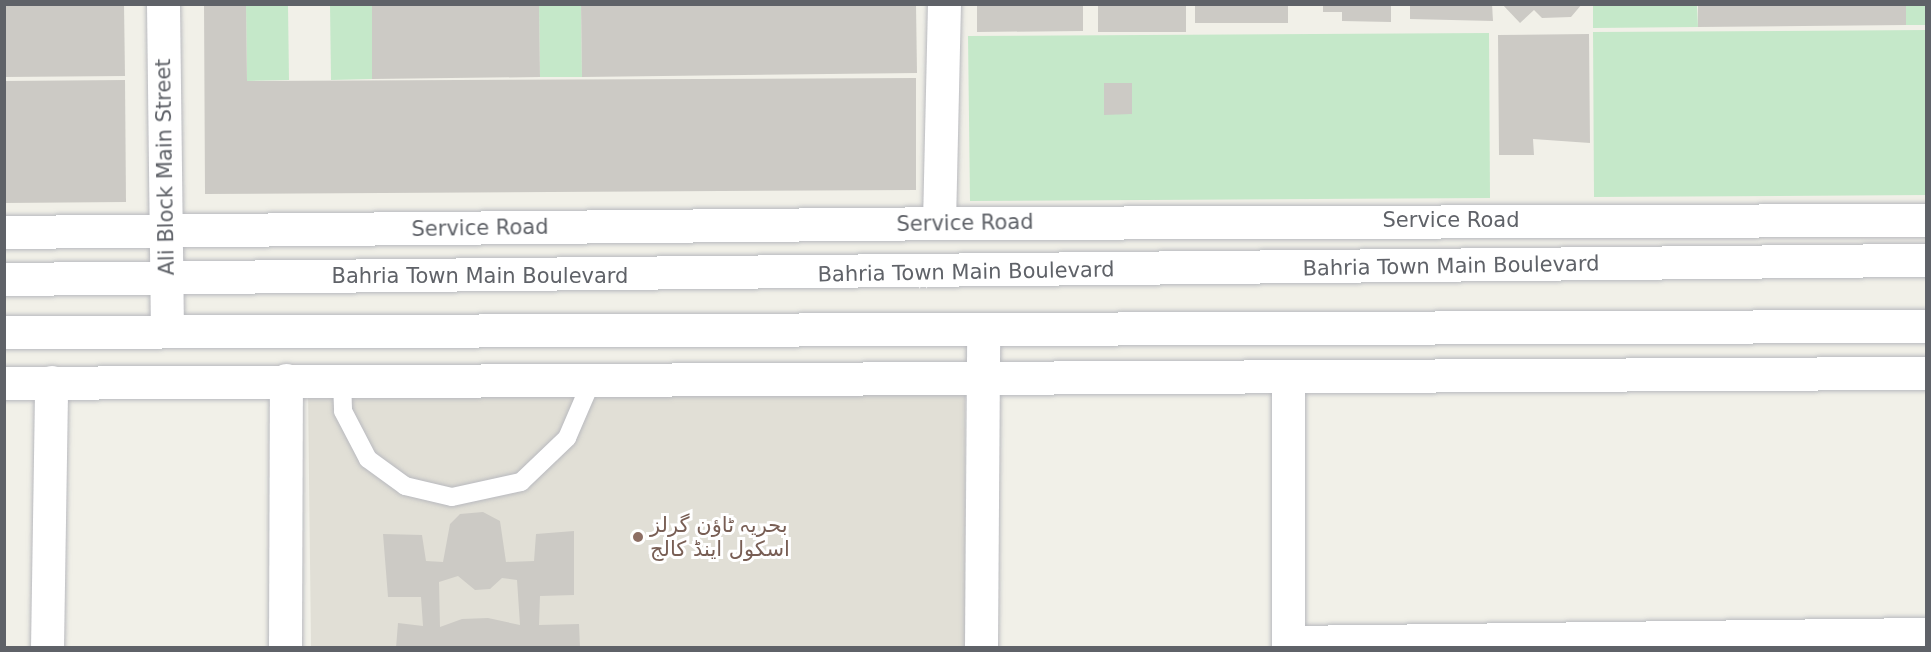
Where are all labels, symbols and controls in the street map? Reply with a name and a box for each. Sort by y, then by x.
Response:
street label: Ali Block Main Street [151,58,179,276]
street label: Service Road [1383,207,1519,233]
street label: Service Road [896,209,1034,237]
street label: Service Road [411,214,549,242]
street label: Bahria Town Main Boulevard [1302,251,1600,281]
street label: Bahria Town Main Boulevard [817,257,1115,287]
street label: Bahria Town Main Boulevard [332,263,628,289]
place label: بحریہ ٹاؤن گرلز اسکول اینڈ کالج [650,512,790,562]
marker: بحریہ ٹاؤن گرلز اسکول اینڈ کالج [631,530,645,544]

